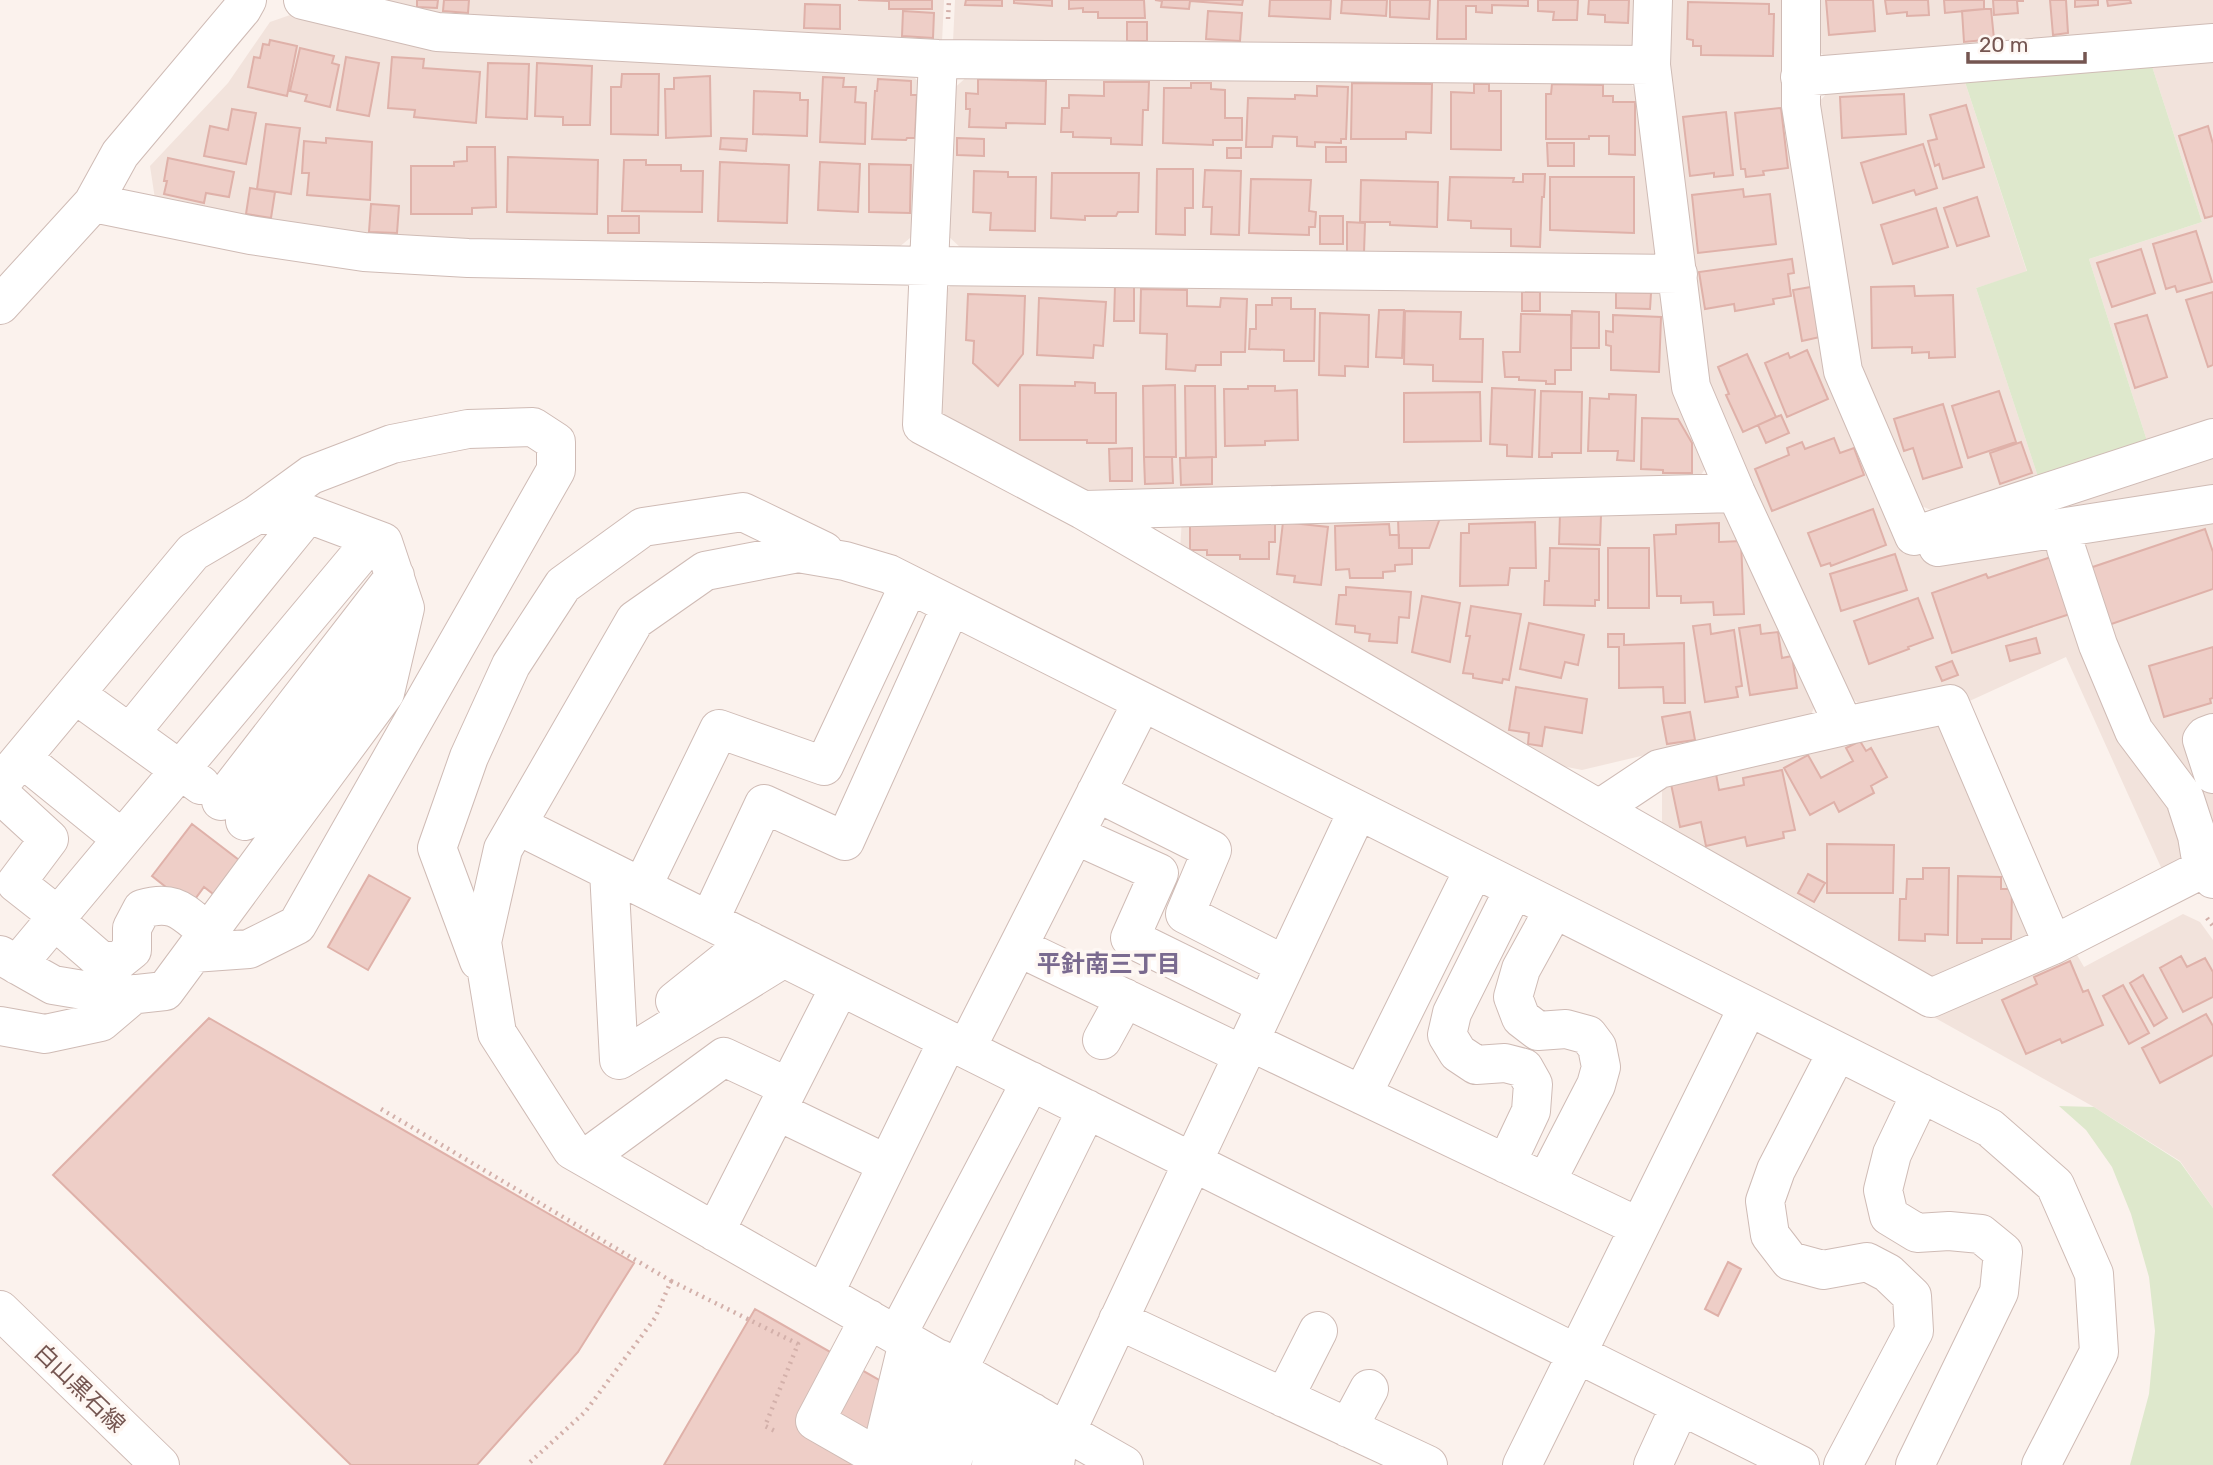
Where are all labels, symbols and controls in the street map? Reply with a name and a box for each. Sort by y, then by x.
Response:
scale bar [1968,21,2085,65]
text: 20 m [1979,32,2028,57]
district label: 平針南三丁目 [1037,950,1181,978]
street label: 白山黒石線 [29,1338,131,1438]

